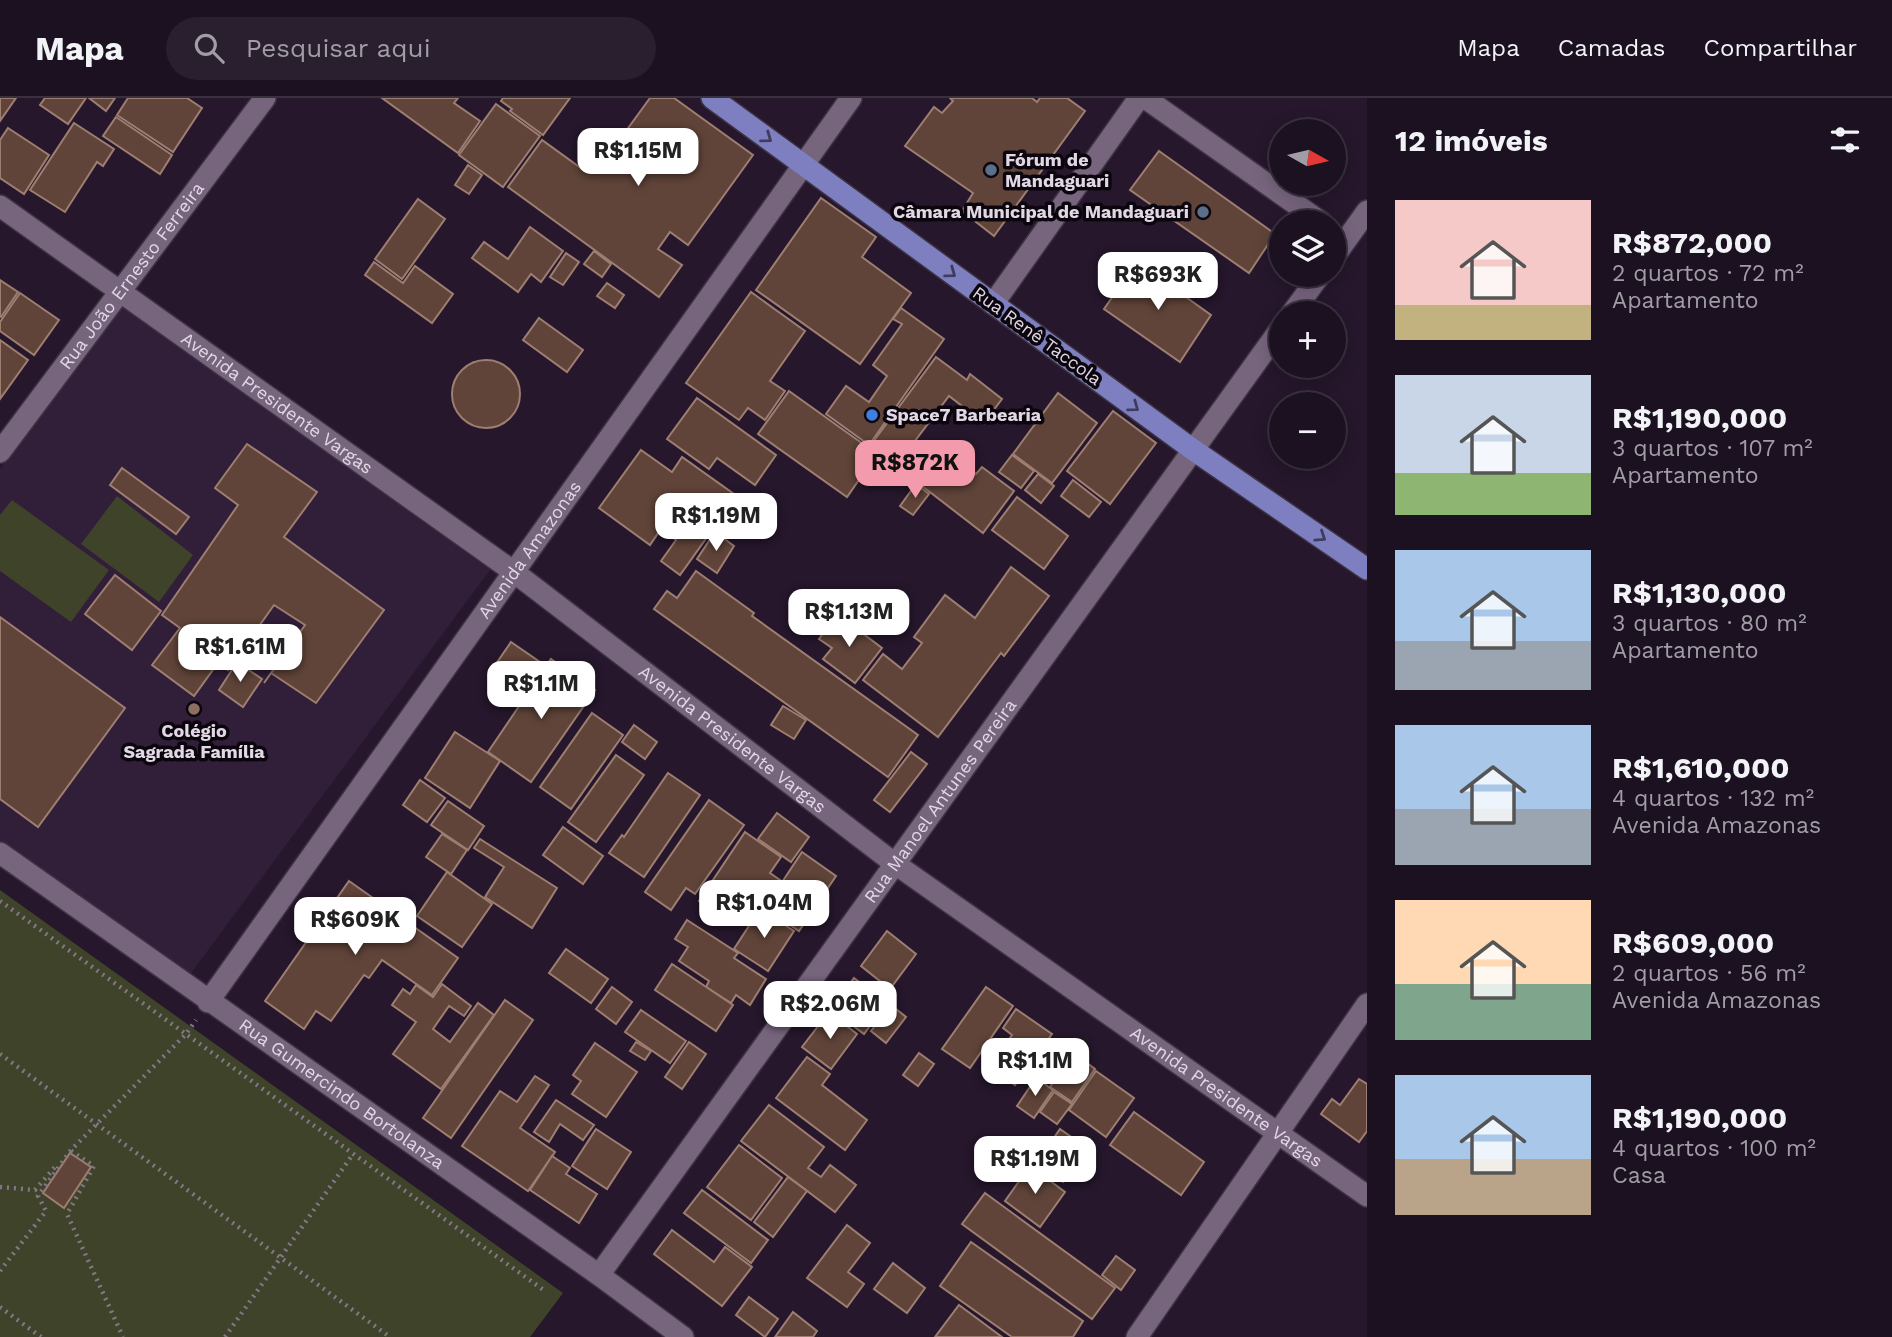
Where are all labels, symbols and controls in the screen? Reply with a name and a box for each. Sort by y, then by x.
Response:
search box [166,17,656,80]
text: Mapa [35,29,124,68]
icon: search [190,29,228,67]
text: Pesquisar aqui [246,33,431,63]
text: Mapa [1457,34,1520,62]
text: Camadas [1558,34,1666,62]
text: Compartilhar [1704,34,1857,62]
north arrow [1269,119,1346,196]
map controls [1269,119,1346,469]
icon: filters [1826,121,1864,159]
text: 12 imóveis [1395,123,1548,158]
pin: R$1.15M [573,129,703,188]
one-way arrow [759,130,772,142]
text: R$1.15M [593,137,683,164]
place label: Fórum de Mandaguari [1005,149,1109,191]
marker: Fórum de Mandaguari [983,162,999,178]
street label: Rua João Ernesto Ferreira [55,178,208,373]
place label: Câmara Municipal de Mandaguari [893,201,1189,222]
marker: Câmara Municipal de Mandaguari [1195,204,1211,220]
button: layers [1269,210,1346,287]
text: R$872,000 [1612,225,1772,260]
icon: home [1451,228,1535,312]
pin: R$693K [1101,252,1215,312]
text: 2 quartos · 72 m² [1612,260,1804,287]
text: R$693K [1114,261,1202,288]
one-way arrow [943,264,955,277]
street label: Rua Renê Taccola [969,282,1106,389]
text: Apartamento [1612,287,1759,314]
button: + [1269,301,1346,378]
street label: Avenida Presidente Vargas [177,328,377,478]
button: − [1269,392,1346,469]
one-way arrow [1126,399,1139,411]
text: R$1,190,000 [1612,400,1787,435]
icon: home [1451,403,1535,487]
place label: Space7 Barbearia [886,404,1042,425]
marker: Space7 Barbearia [864,407,880,423]
text: 3 quartos · 107 m² [1612,435,1813,462]
pin: R$872K [858,440,972,500]
text: R$872K [871,449,959,476]
text: Apartamento [1612,462,1759,489]
street label: Avenida Amazonas [473,477,585,622]
pin: R$1.19M [651,494,781,553]
text: R$1.19M [671,502,761,529]
one-way arrow [1313,529,1326,541]
text: R$1,130,000 [1612,575,1787,610]
icon: home [1451,578,1535,662]
pin: R$1.13M [784,589,914,649]
text: R$1.13M [804,598,894,625]
text: 3 quartos · 80 m² [1612,610,1807,637]
pin: R$1.61M [175,624,305,684]
text: R$1.61M [194,633,286,660]
text: Apartamento [1612,637,1759,664]
street label: Avenida Presidente Vargas [635,661,830,817]
pin: R$1.1M [484,662,598,721]
text: R$1.1M [503,670,579,697]
street label: Rua Manoel Antunes Pereira [859,695,1020,907]
marker: Colégio Sagrada Família [186,701,202,717]
place label: Colégio Sagrada Família [123,720,265,762]
text: R$1,610,000 [1612,750,1790,785]
icon: home [1451,753,1535,837]
text: 4 quartos · 132 m² [1612,785,1814,812]
text: Avenida Amazonas [1612,812,1821,839]
pin: R$1.04M [699,880,829,940]
text: R$1.04M [715,889,813,916]
pin: R$609K [298,898,412,957]
text: R$609K [310,906,400,933]
text: R$609,000 [1612,925,1774,960]
icon: home [1451,928,1535,1012]
text: 2 quartos · 56 m² [1612,960,1806,987]
pin: R$2.06M [765,982,895,1041]
text: Avenida Amazonas [1612,987,1821,1014]
text: R$2.06M [780,990,880,1017]
street label: Rua Gumercindo Bortolanza [235,1014,449,1173]
street label: Avenida Presidente Vargas [1126,1022,1327,1171]
pin: R$1.1M [978,1038,1092,1098]
text: R$1.1M [997,1047,1073,1074]
text: R$1,190,000 [1612,1100,1787,1135]
icon: home [1451,1103,1535,1187]
text: 4 quartos · 100 m² [1612,1135,1816,1162]
pin: R$1.19M [970,1136,1100,1196]
text: R$1.19M [990,1145,1080,1172]
text: Casa [1612,1162,1666,1189]

